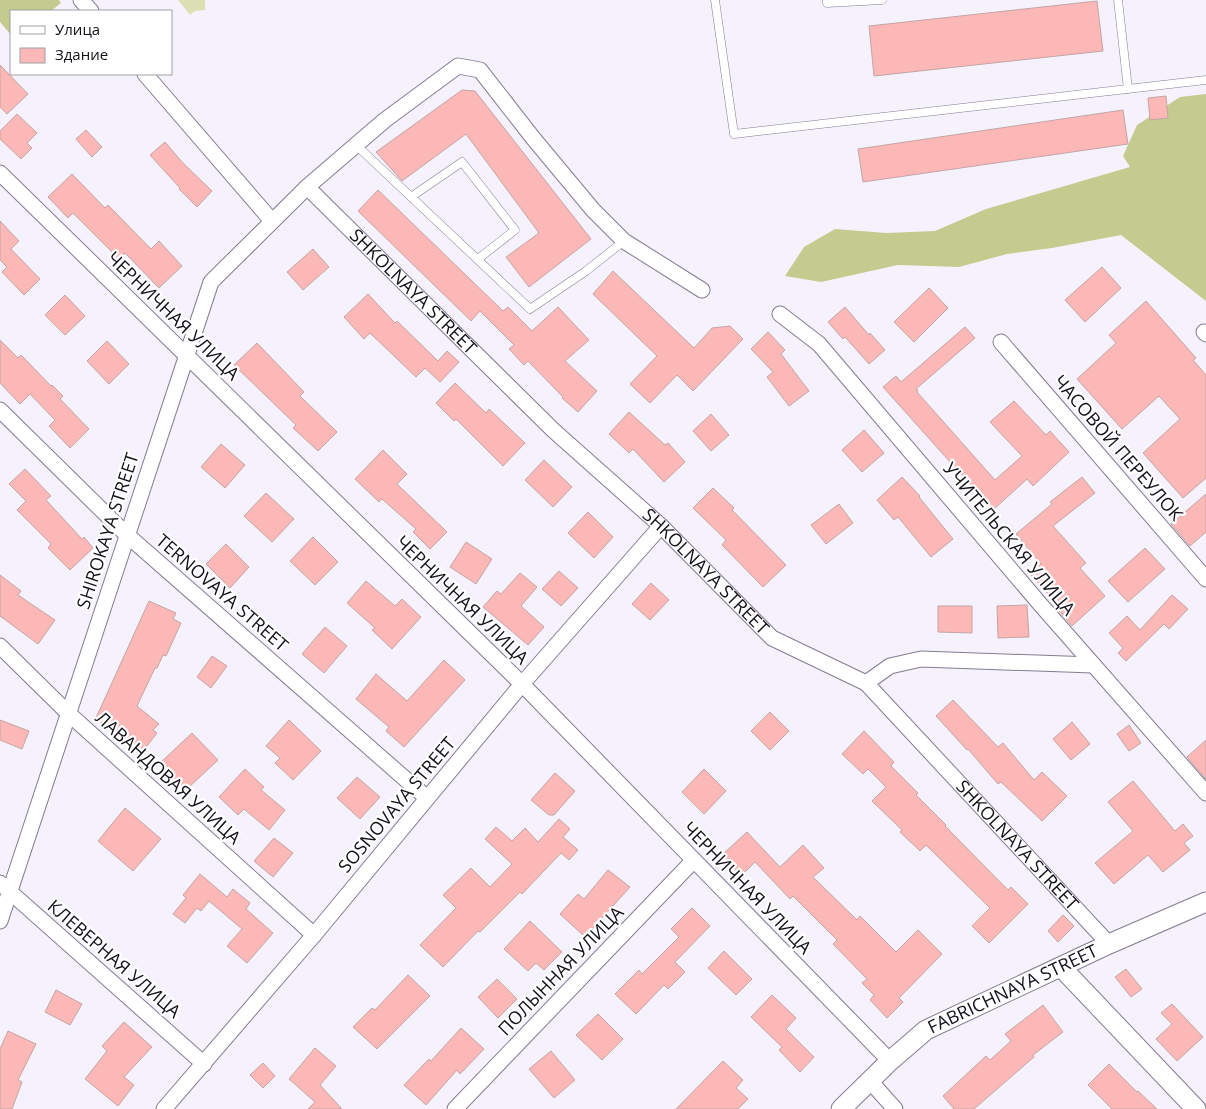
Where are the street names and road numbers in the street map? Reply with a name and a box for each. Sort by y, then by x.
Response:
street label: SHKOLNAYA STREET [345,223,483,359]
street label: ЧЕРНИЧНАЯ УЛИЦА [102,246,246,385]
street label: ЧАСОВОЙ ПЕРЕУЛОК [1049,369,1189,525]
street label: SHIROKAYA STREET [71,450,144,612]
street label: УЧИТЕЛЬСКАЯ УЛИЦА [939,457,1081,621]
street label: SHKOLNAYA STREET [638,502,775,639]
street label: TERNOVAYA STREET [152,528,294,656]
street label: ЧЕРНИЧНАЯ УЛИЦА [391,530,535,669]
street label: ЛАВАНДОВАЯ УЛИЦА [91,706,247,849]
street label: SOSNOVAYA STREET [332,731,460,877]
street label: SHKOLNAYA STREET [951,774,1084,915]
street label: ЧЕРНИЧНАЯ УЛИЦА [678,816,818,959]
street label: КЛЕВЕРНАЯ УЛИЦА [43,894,187,1023]
street label: ПОЛЫННАЯ УЛИЦА [492,900,629,1040]
street label: FABRICHNAYA STREET [924,938,1101,1039]

